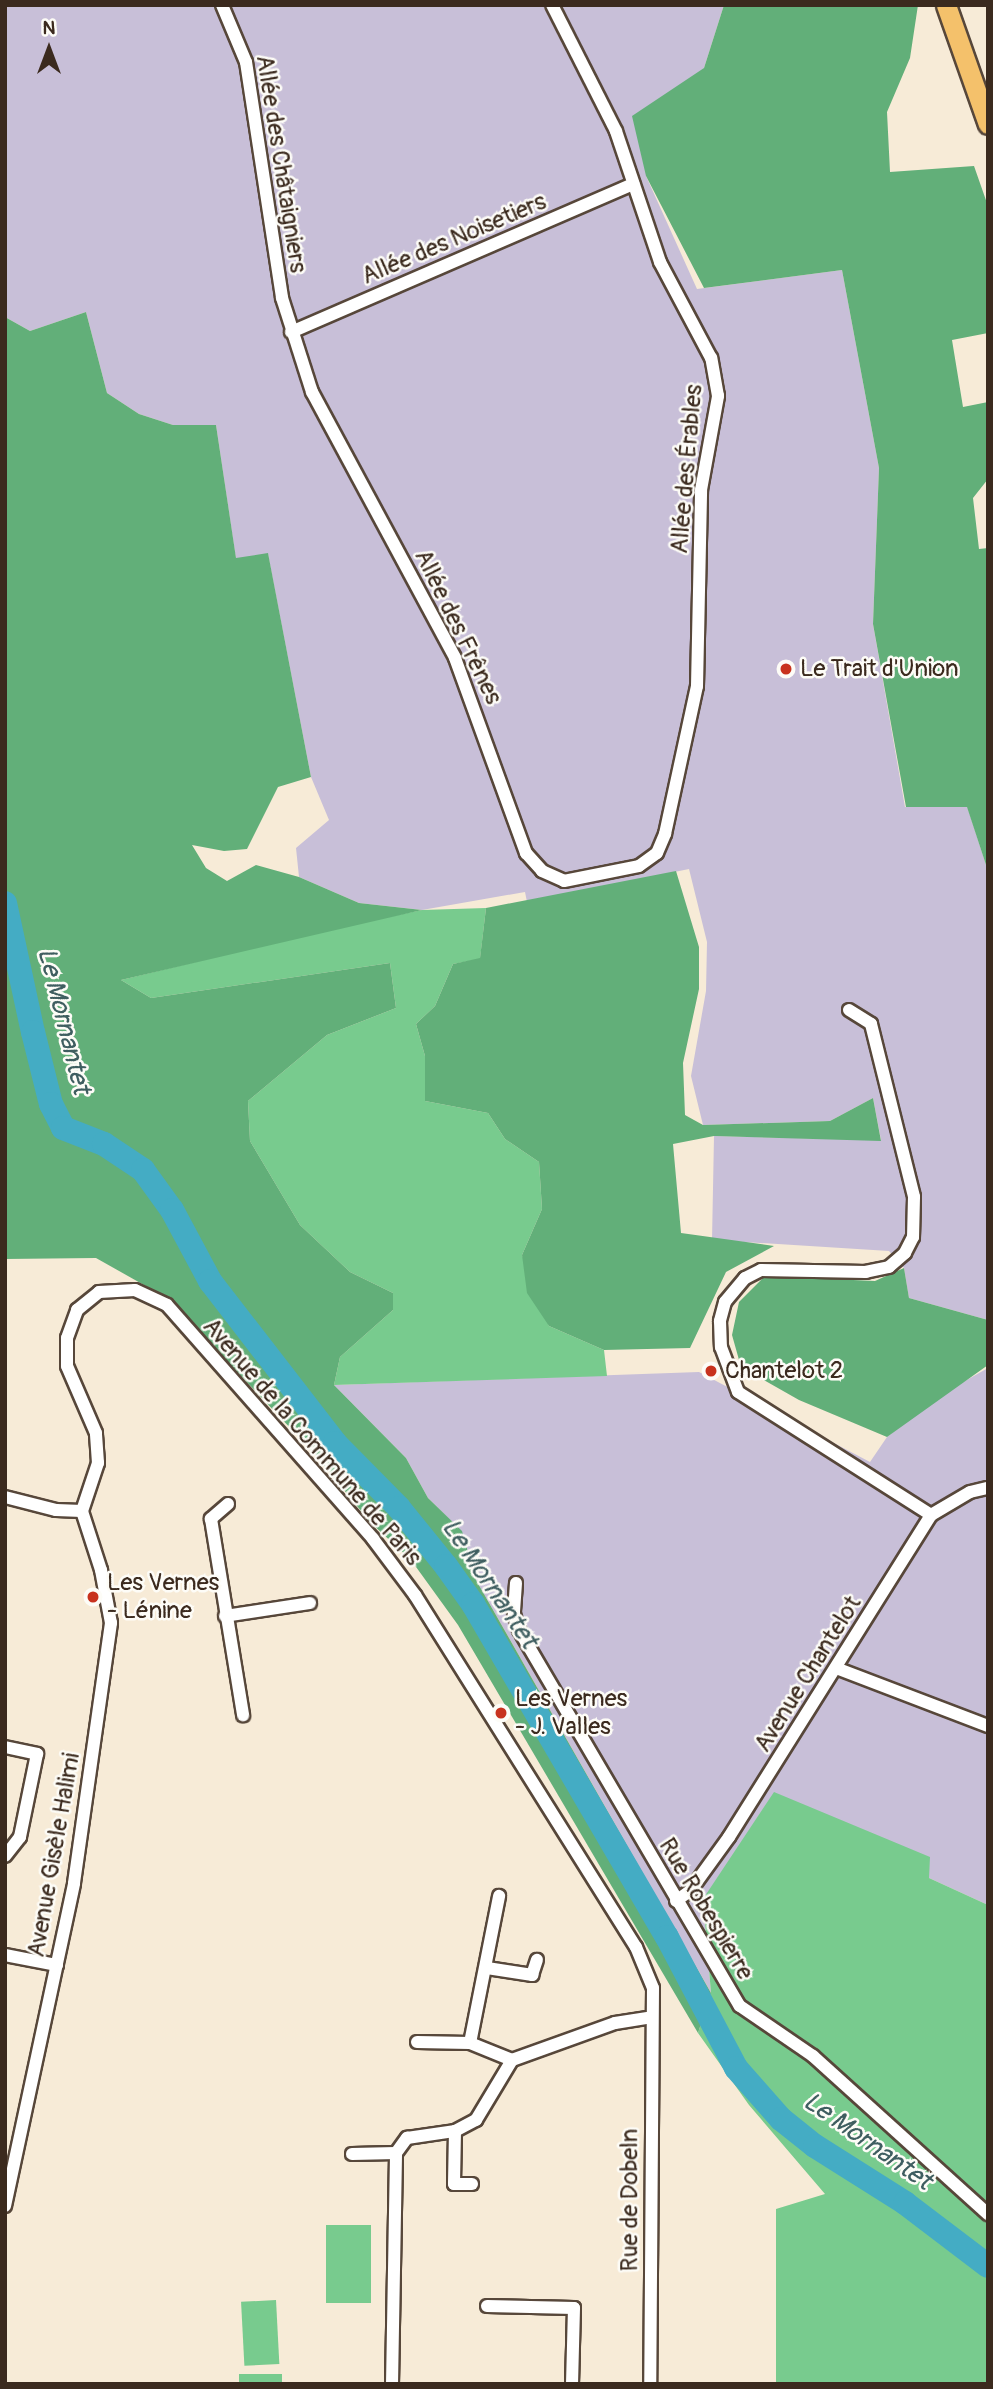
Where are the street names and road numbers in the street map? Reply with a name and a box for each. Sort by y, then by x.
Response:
street label: Allée des Châtaigniers [250,53,312,275]
street label: Allée des Noisetiers [357,187,551,291]
street label: Allée des Érables [665,383,709,555]
street label: Allée des Frênes [408,545,508,709]
street label: Avenue de la Commune de Paris [197,1312,427,1572]
street label: Avenue Chantelot [748,1591,868,1757]
street label: Avenue Gisèle Halimi [22,1751,86,1959]
street label: Rue Robespierre [652,1833,760,1985]
street label: Rue de Dobeln [616,2129,644,2271]

